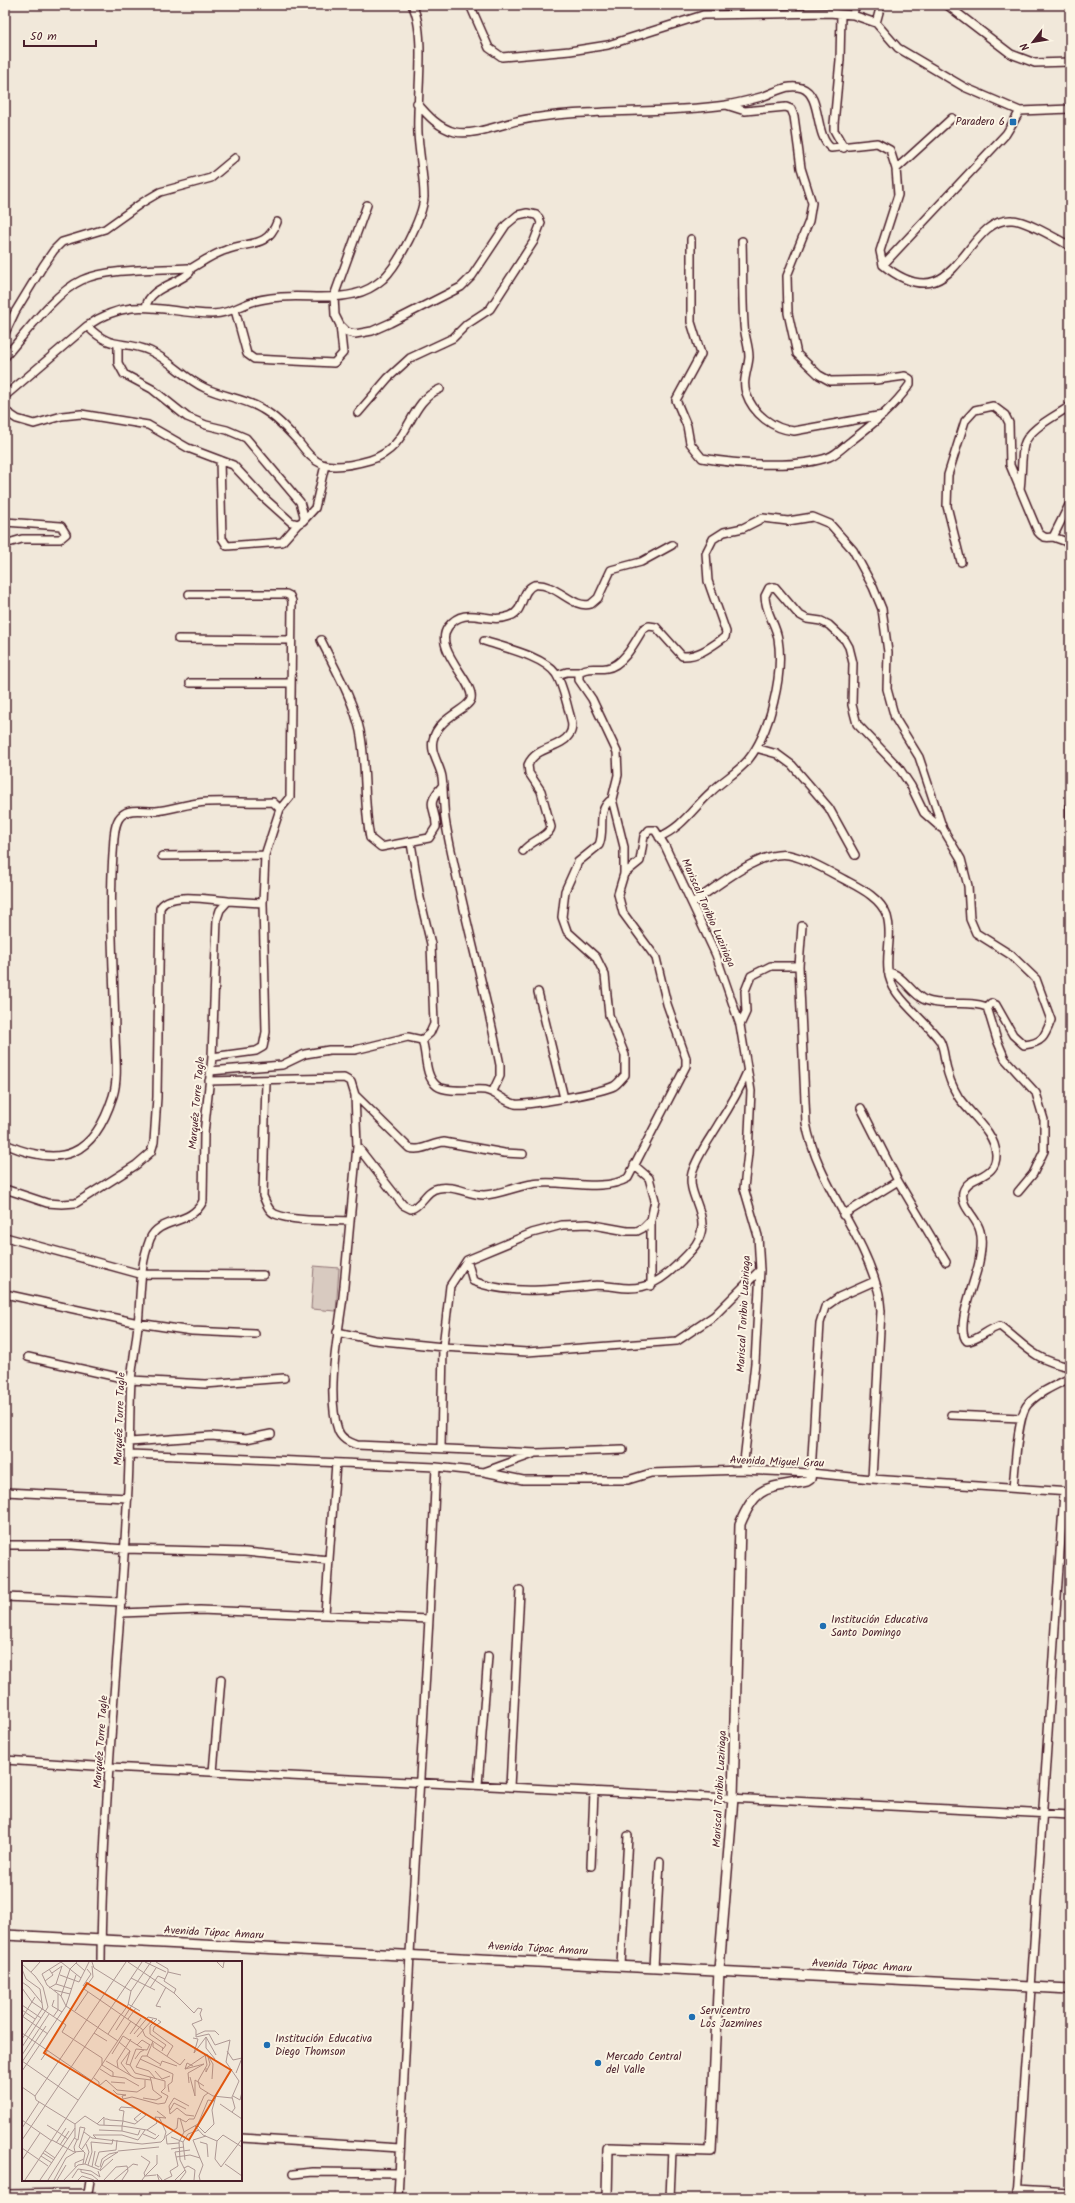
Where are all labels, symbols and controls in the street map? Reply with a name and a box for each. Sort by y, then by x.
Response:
scale bar [24,22,96,48]
north arrow [1013,22,1053,62]
text: 50 m [30,27,57,46]
text: N [1016,39,1035,54]
place label: Paradero 6 [955,113,1005,131]
marker: Paradero 6 [1008,117,1018,127]
street label: Mariscal Toribio Luziriaga [676,856,740,970]
street label: Marquéz Torre Tagle [184,1056,210,1150]
street label: Mariscal Toribio Luziriaga [732,1255,756,1373]
street label: Marquéz Torre Tagle [109,1372,131,1466]
street label: Avenida Miguel Grau [729,1451,825,1473]
place label: Institución Educativa Santo Domingo [831,1611,928,1642]
marker: Institución Educativa Santo Domingo [818,1621,828,1631]
street label: Marquéz Torre Tagle [89,1695,113,1789]
street label: Mariscal Toribio Luziriaga [708,1730,732,1848]
street label: Avenida Túpac Amaru [163,1921,265,1945]
street label: Avenida Túpac Amaru [487,1937,589,1961]
street label: Avenida Túpac Amaru [811,1954,913,1978]
inset map [22,1961,242,2181]
place label: Servicentro Los Jazmines [700,2002,762,2033]
marker: Servicentro Los Jazmines [687,2012,697,2022]
place label: Institución Educativa Diego Thomson [275,2030,372,2061]
marker: Institución Educativa Diego Thomson [262,2040,272,2050]
place label: Mercado Central del Valle [606,2048,682,2079]
marker: Mercado Central del Valle [593,2058,603,2068]

